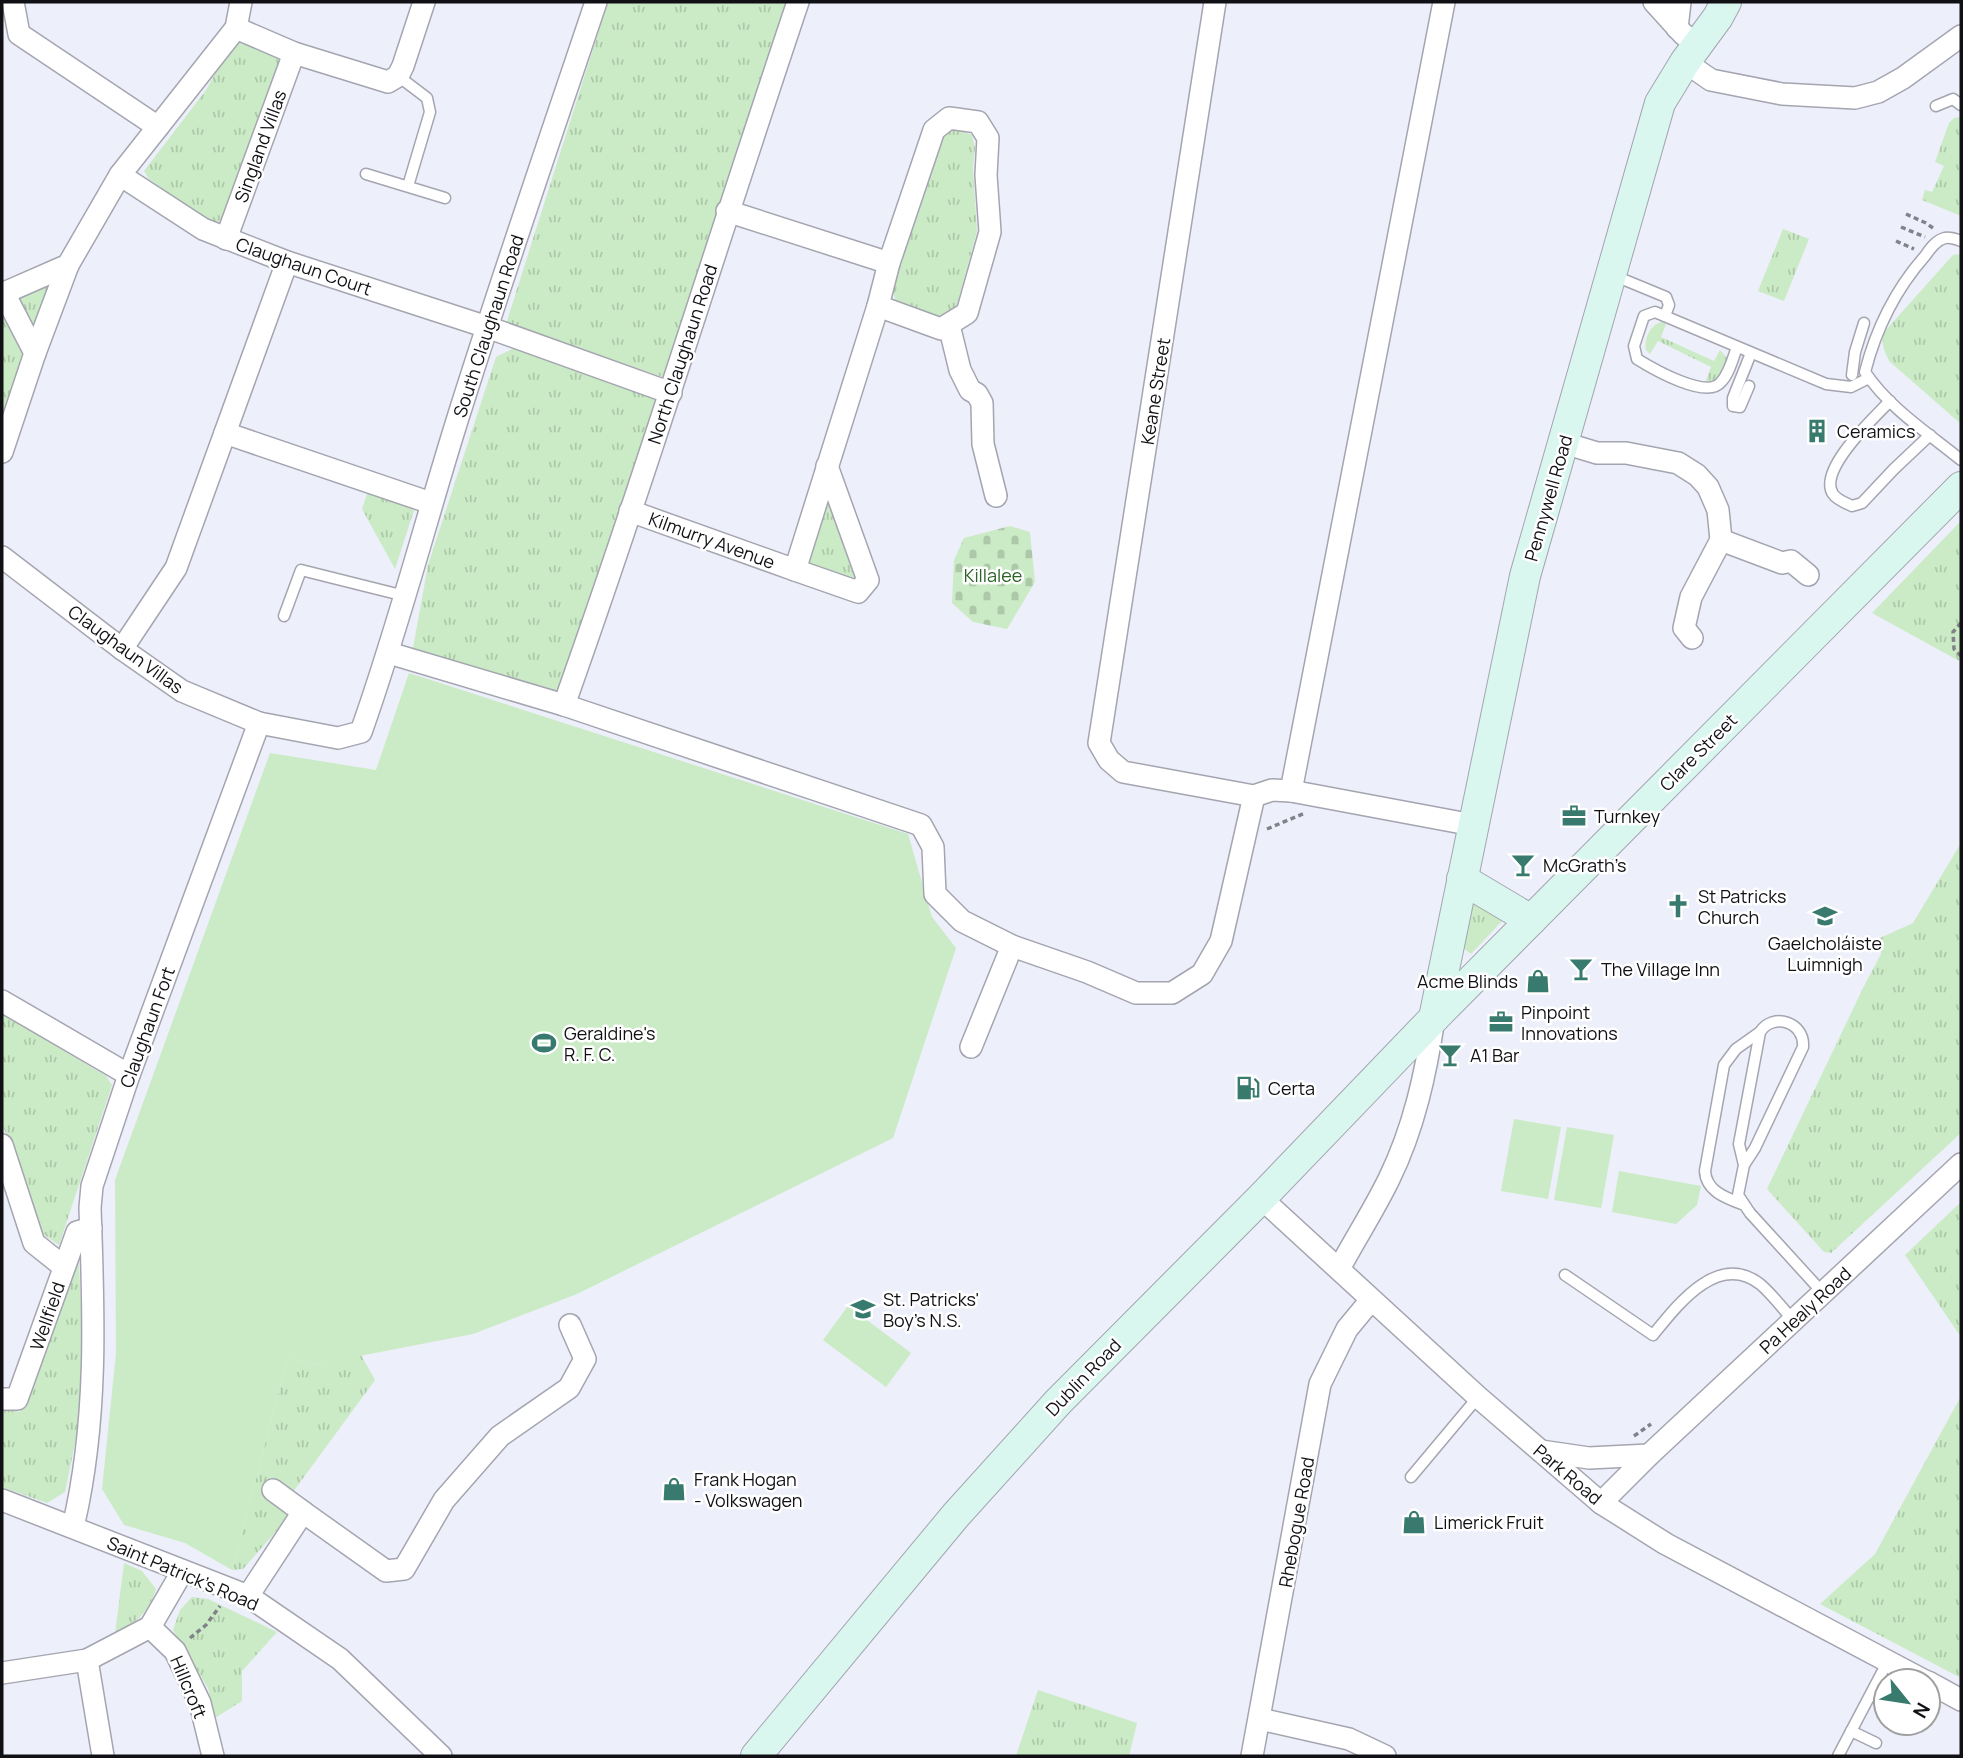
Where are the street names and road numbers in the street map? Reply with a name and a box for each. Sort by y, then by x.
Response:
street label: Singland Villas [228,86,292,206]
street label: Claughaun Court [233,232,375,300]
street label: South Claughaun Road [447,232,529,420]
street label: North Claughaun Road [642,261,722,447]
street label: Keane Street [1135,336,1175,446]
street label: Pennywell Road [1519,432,1577,564]
street label: Kilmurry Avenue [646,506,778,574]
street label: Claughaun Villas [64,599,188,699]
street label: Clare Street [1654,708,1742,796]
street label: Claughaun Fort [114,963,180,1091]
street label: Pa Healy Road [1754,1261,1856,1359]
street label: Wellfield [24,1279,70,1353]
street label: Dublin Road [1040,1333,1126,1421]
street label: Park Road [1529,1438,1607,1510]
street label: Rhebogue Road [1273,1455,1319,1589]
street label: Saint Patrick's Road [104,1530,262,1616]
street label: Hillcroft [165,1652,213,1722]

